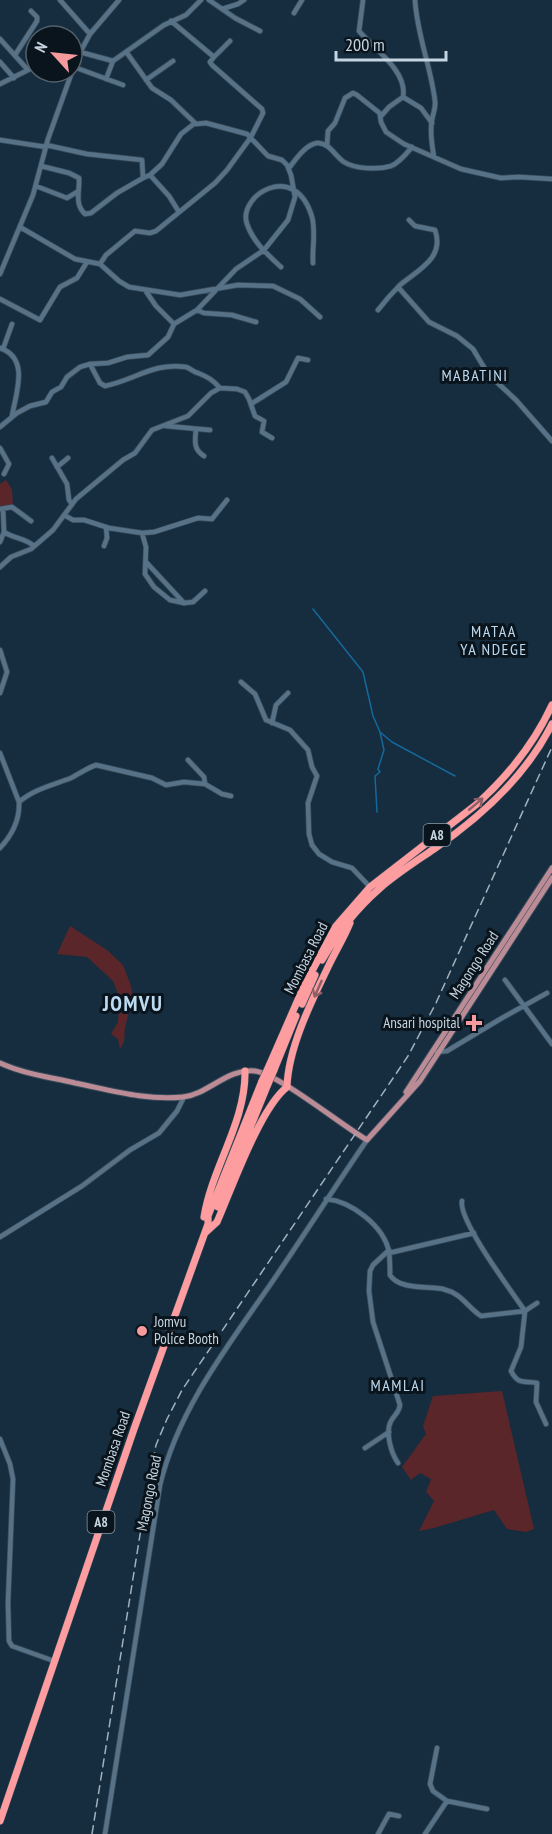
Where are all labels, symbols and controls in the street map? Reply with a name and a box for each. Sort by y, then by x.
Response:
north arrow [24,24,84,84]
scale bar [336,24,446,62]
text: 200 m [345,33,385,56]
text: N [30,39,52,56]
district label: MABATINI [441,365,509,385]
district label: MATAA YA NDEGE [460,621,528,659]
one-way arrow [468,798,484,811]
road number: A8 [424,824,450,846]
street label: Mombasa Road [279,919,332,997]
street label: Magongo Road [445,927,502,1002]
one-way arrow [312,980,323,998]
district label: JOMVU [102,990,163,1017]
place label: Ansari hospital [383,1013,460,1032]
marker: Ansari hospital [465,1014,483,1032]
place label: Jomvu Police Booth [153,1312,219,1348]
marker: Jomvu Police Booth [135,1324,149,1338]
district label: MAMLAI [371,1375,425,1395]
street label: Mombasa Road [91,1409,134,1489]
street label: Magongo Road [132,1453,165,1532]
road number: A8 [88,1511,114,1533]

